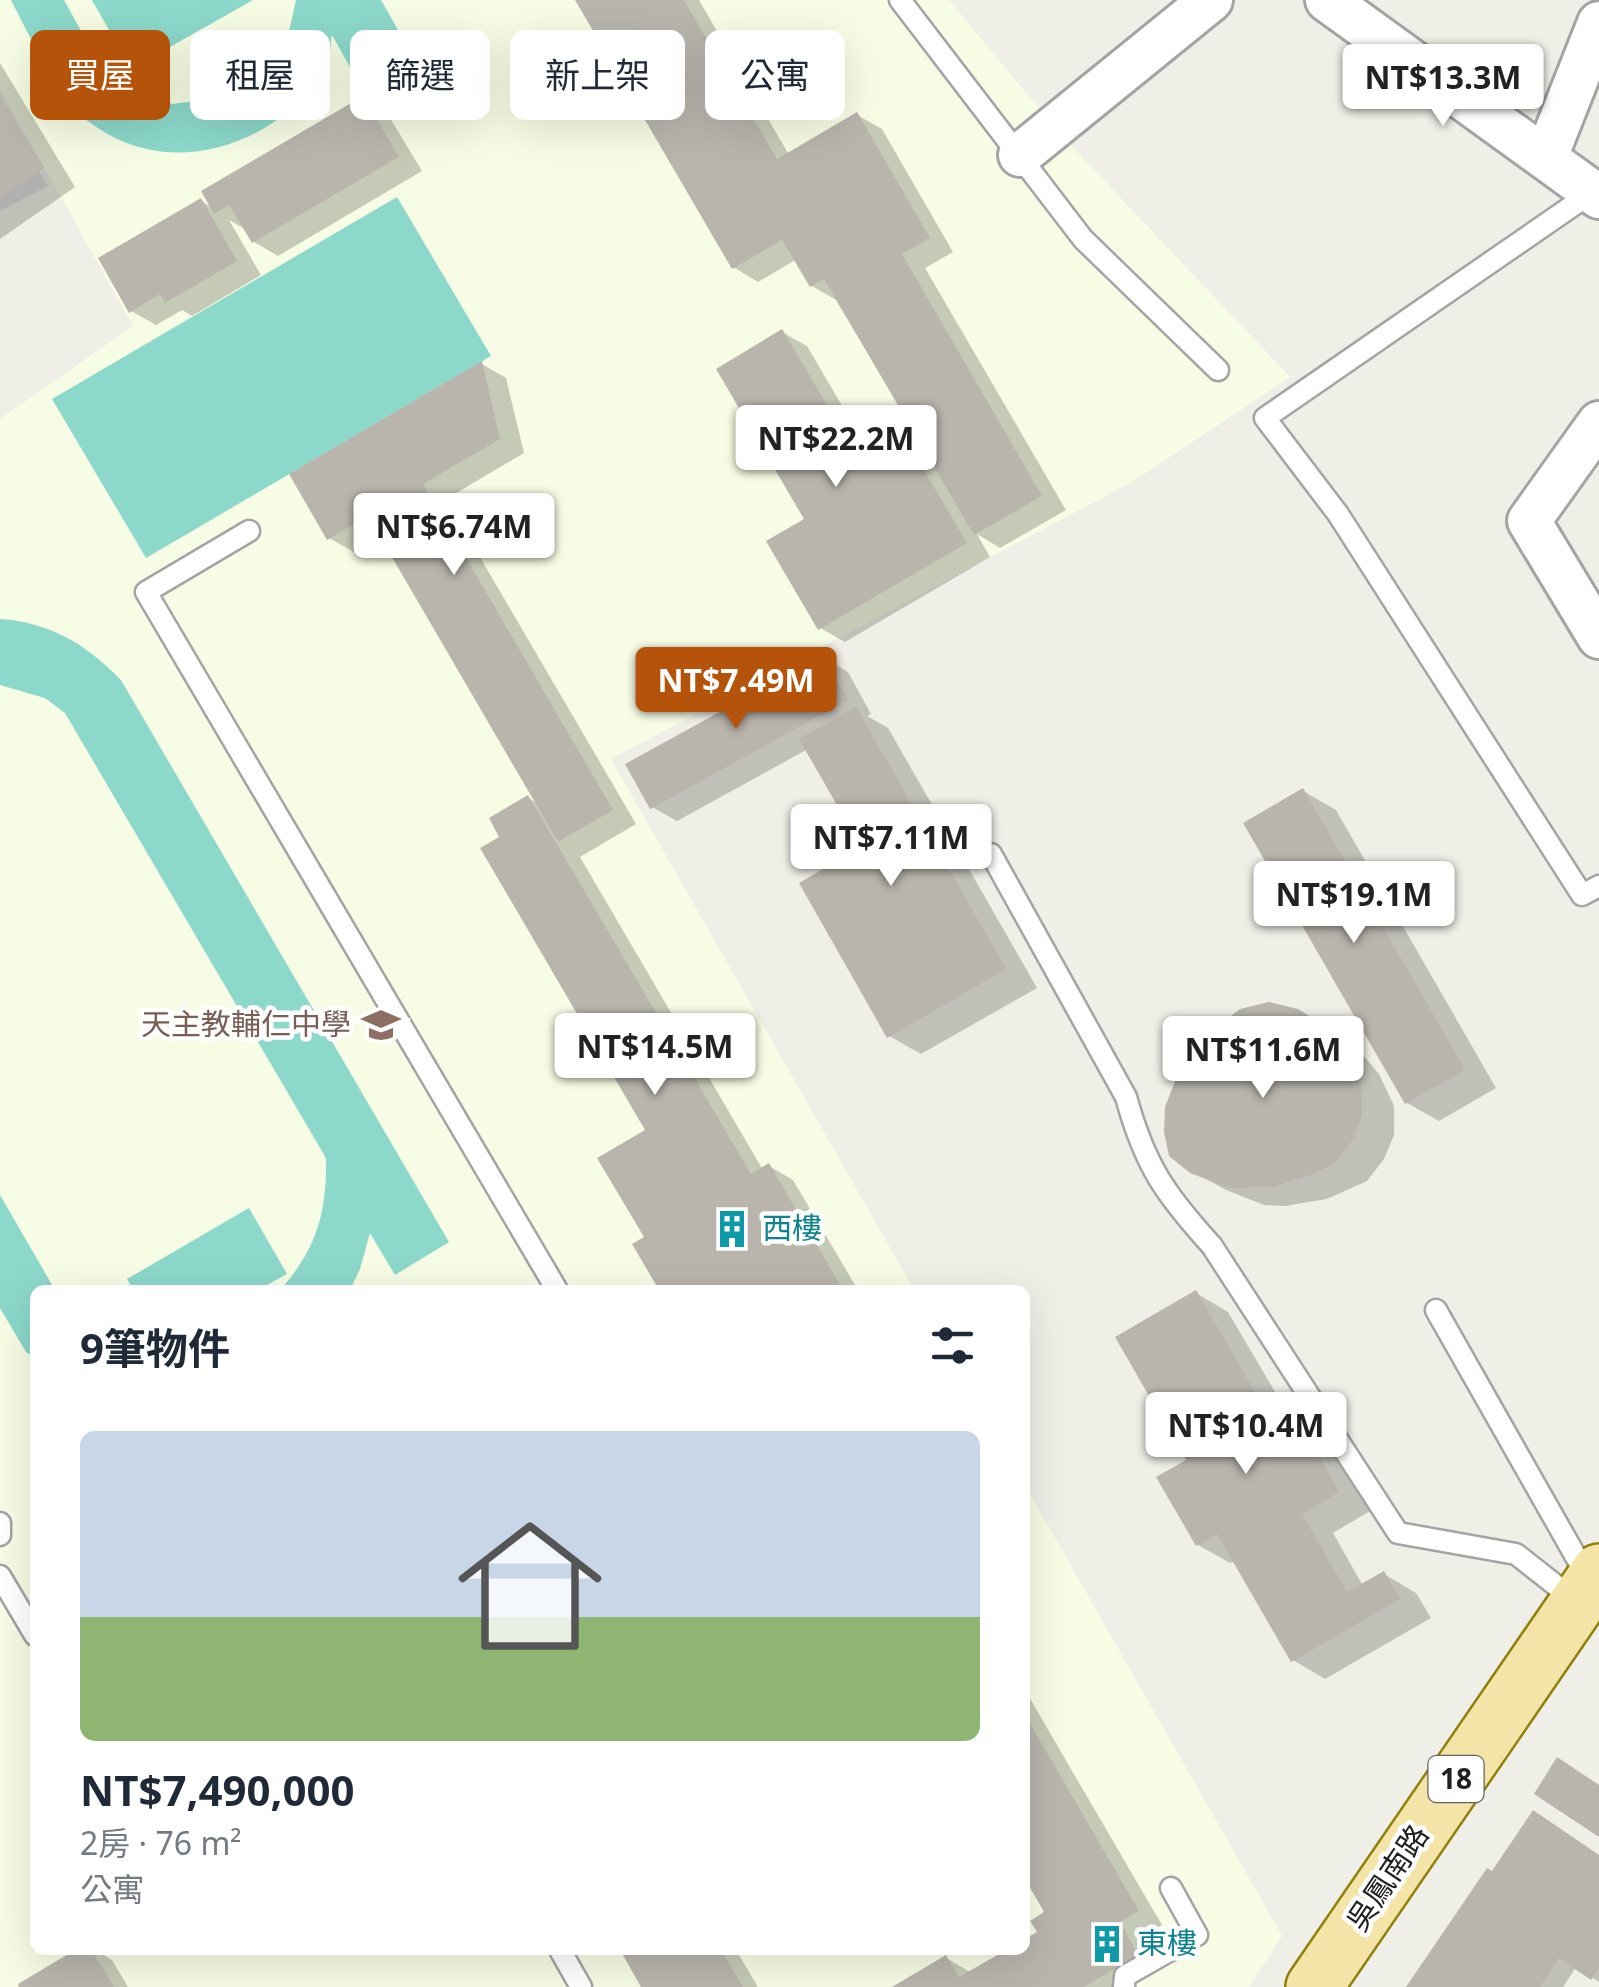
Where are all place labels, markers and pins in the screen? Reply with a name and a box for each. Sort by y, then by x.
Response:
pin: NT$13.3M [1340,44,1546,129]
pin: NT$22.2M [733,405,939,490]
pin: NT$6.74M [351,493,557,578]
pin: NT$7.49M [633,647,839,732]
pin: NT$7.11M [788,804,994,889]
pin: NT$19.1M [1251,861,1457,946]
place label: 天主教輔仁中學 [141,1003,351,1044]
school or university icon: 天主教輔仁中學 [360,1004,402,1046]
pin: NT$14.5M [552,1013,758,1098]
pin: NT$11.6M [1160,1016,1366,1101]
place label: 西樓 [762,1207,822,1248]
building icon: 西樓 [711,1208,753,1250]
pin: NT$10.4M [1143,1392,1349,1477]
place label: 東樓 [1137,1922,1197,1963]
building icon: 東樓 [1086,1923,1128,1965]

